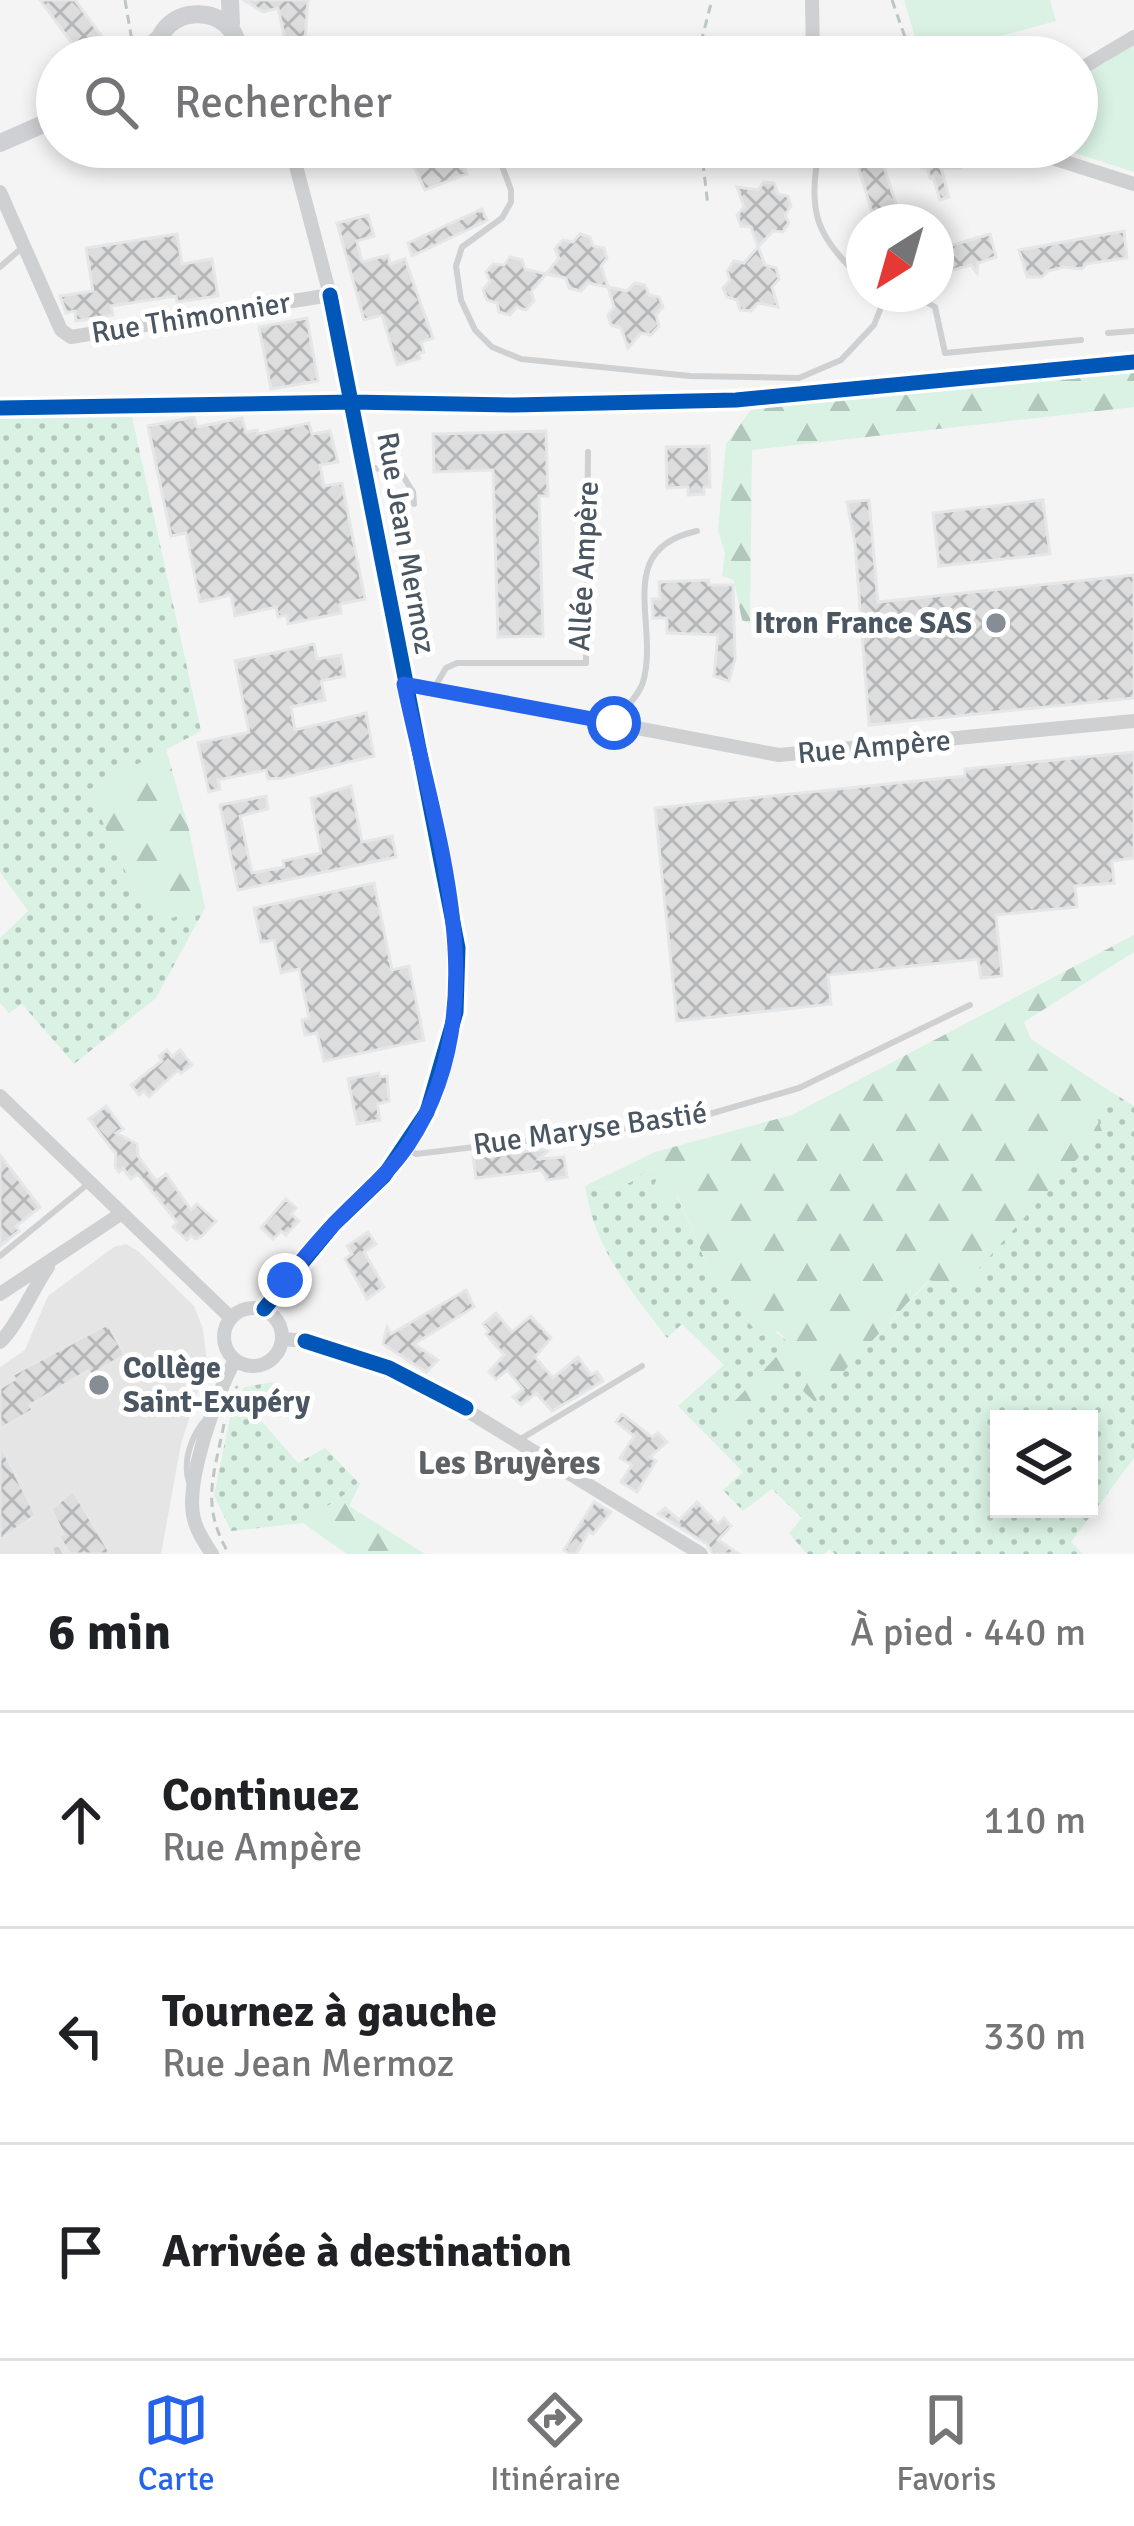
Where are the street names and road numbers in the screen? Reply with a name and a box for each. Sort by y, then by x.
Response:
street label: Rue Thimonnier [89,284,293,352]
street label: Rue Jean Mermoz [368,429,444,657]
street label: Allée Ampère [561,480,607,652]
street label: Rue Ampère [796,722,952,772]
street label: Rue Maryse Bastié [471,1094,709,1164]

